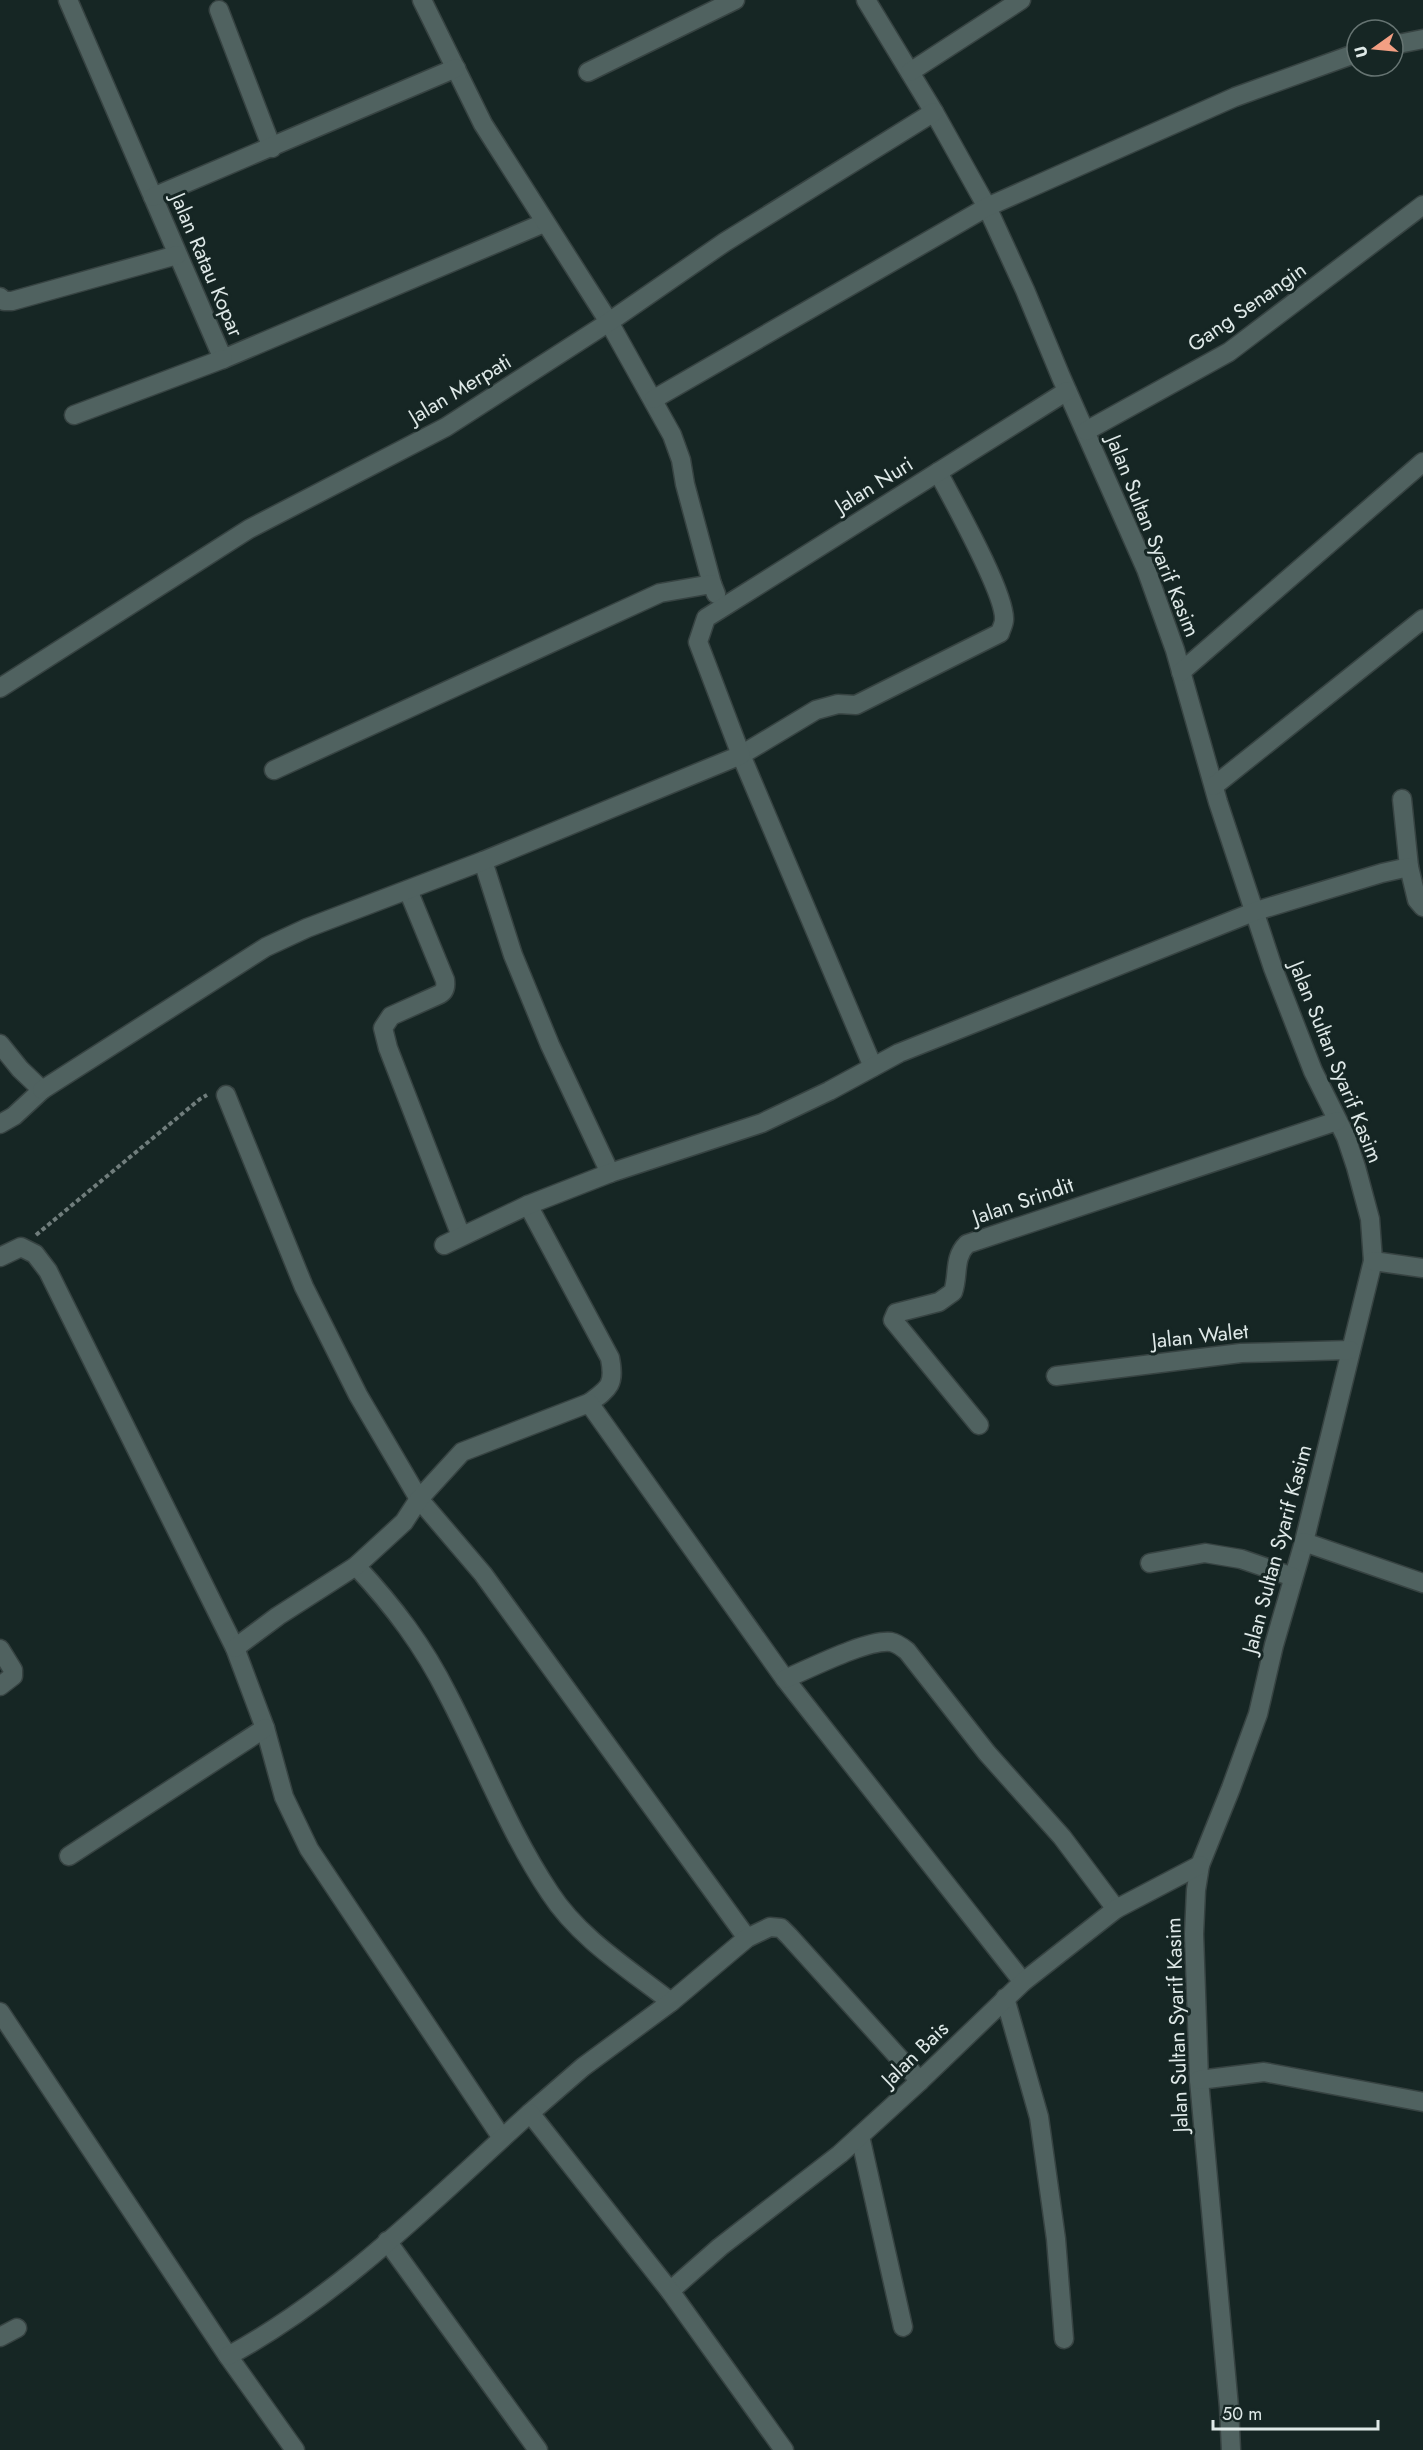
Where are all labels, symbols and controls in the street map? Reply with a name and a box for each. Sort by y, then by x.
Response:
north arrow [1345,18,1405,78]
text: U [1348,43,1374,60]
street label: Jalan Ratau Kopar [162,186,251,342]
street label: Gang Senangin [1182,255,1312,359]
street label: Jalan Merpati [400,347,517,433]
street label: Jalan Sultan Syarif Kasim [1098,428,1207,641]
street label: Jalan Nuri [826,449,919,522]
street label: Jalan Sultan Syarif Kasim [1281,954,1390,1167]
street label: Jalan Srindit [966,1170,1078,1233]
street label: Jalan Walet [1147,1316,1250,1356]
street label: Jalan Sultan Syarif Kasim [1234,1441,1319,1660]
street label: Jalan Sultan Syarif Kasim [1158,1917,1196,2136]
street label: Jalan Bais [873,2014,955,2096]
scale bar [1213,2393,1378,2431]
text: 50 m [1222,2401,1262,2427]

